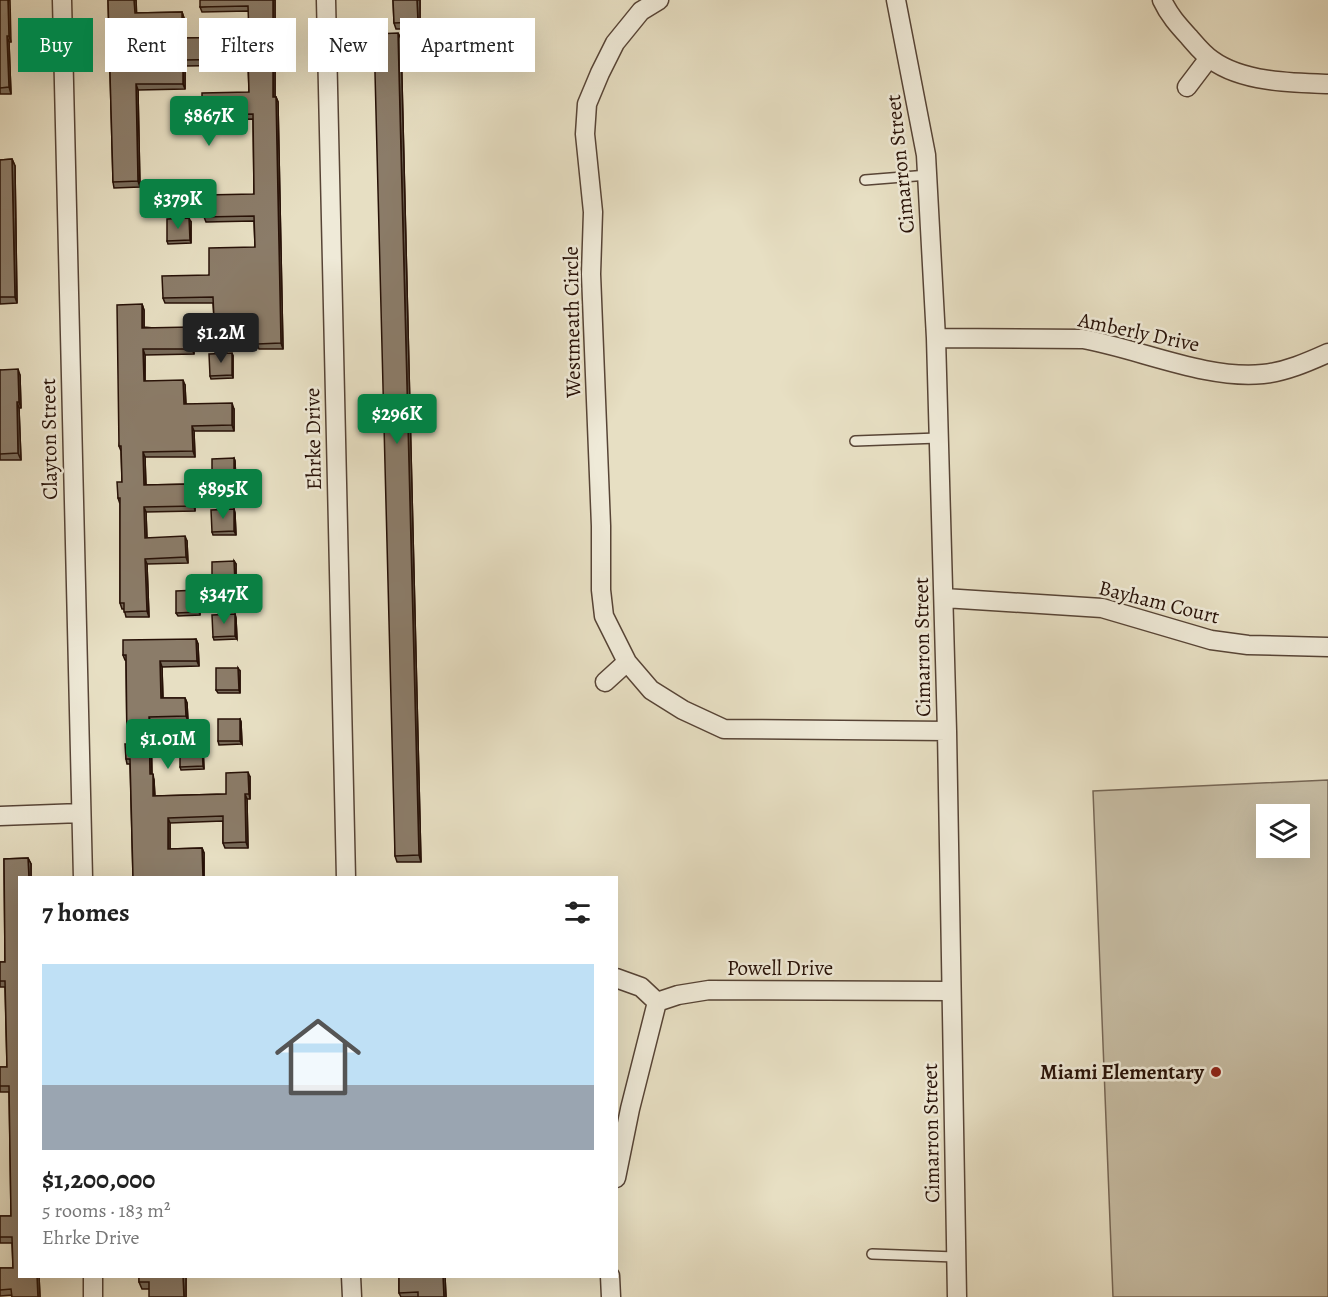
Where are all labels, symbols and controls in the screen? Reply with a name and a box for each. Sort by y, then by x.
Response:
chip: Buy [18,18,93,72]
chip: Rent [105,18,187,72]
chip: Filters [199,18,296,72]
chip: New [308,18,388,72]
chip: Apartment [400,18,535,72]
street label: Cimarron Street [879,93,921,235]
pin: $867K [167,96,251,147]
text: $867K [184,102,234,129]
pin: $379K [136,179,220,230]
text: $379K [154,185,202,212]
street label: Westmeath Circle [557,246,587,399]
street label: Amberly Drive [1075,305,1202,359]
pin: $1.2M [179,313,263,364]
text: $1.2M [197,319,245,346]
street label: Clayton Street [34,378,64,500]
street label: Ehrke Drive [298,388,328,490]
pin: $296K [355,394,439,445]
text: $296K [372,400,422,427]
pin: $895K [181,469,265,520]
text: $895K [198,475,248,502]
street label: Bayham Court [1096,573,1222,631]
pin: $347K [182,574,266,625]
street label: Cimarron Street [907,577,937,717]
text: $347K [200,580,249,607]
pin: $1.01M [119,719,217,770]
text: $1.01M [140,725,196,752]
map controls [1256,804,1310,858]
button: layers [1256,804,1310,858]
text: 7 homes [42,895,130,930]
icon: filters [561,896,594,929]
street label: Powell Drive [727,954,833,982]
icon: home [264,1003,372,1111]
place label: Miami Elementary [1040,1058,1205,1086]
street label: Cimarron Street [916,1063,946,1203]
marker: Miami Elementary [1209,1065,1223,1079]
text: $1,200,000 [42,1162,155,1197]
text: 5 rooms · 183 m² [42,1197,171,1224]
text: Ehrke Drive [42,1224,140,1251]

